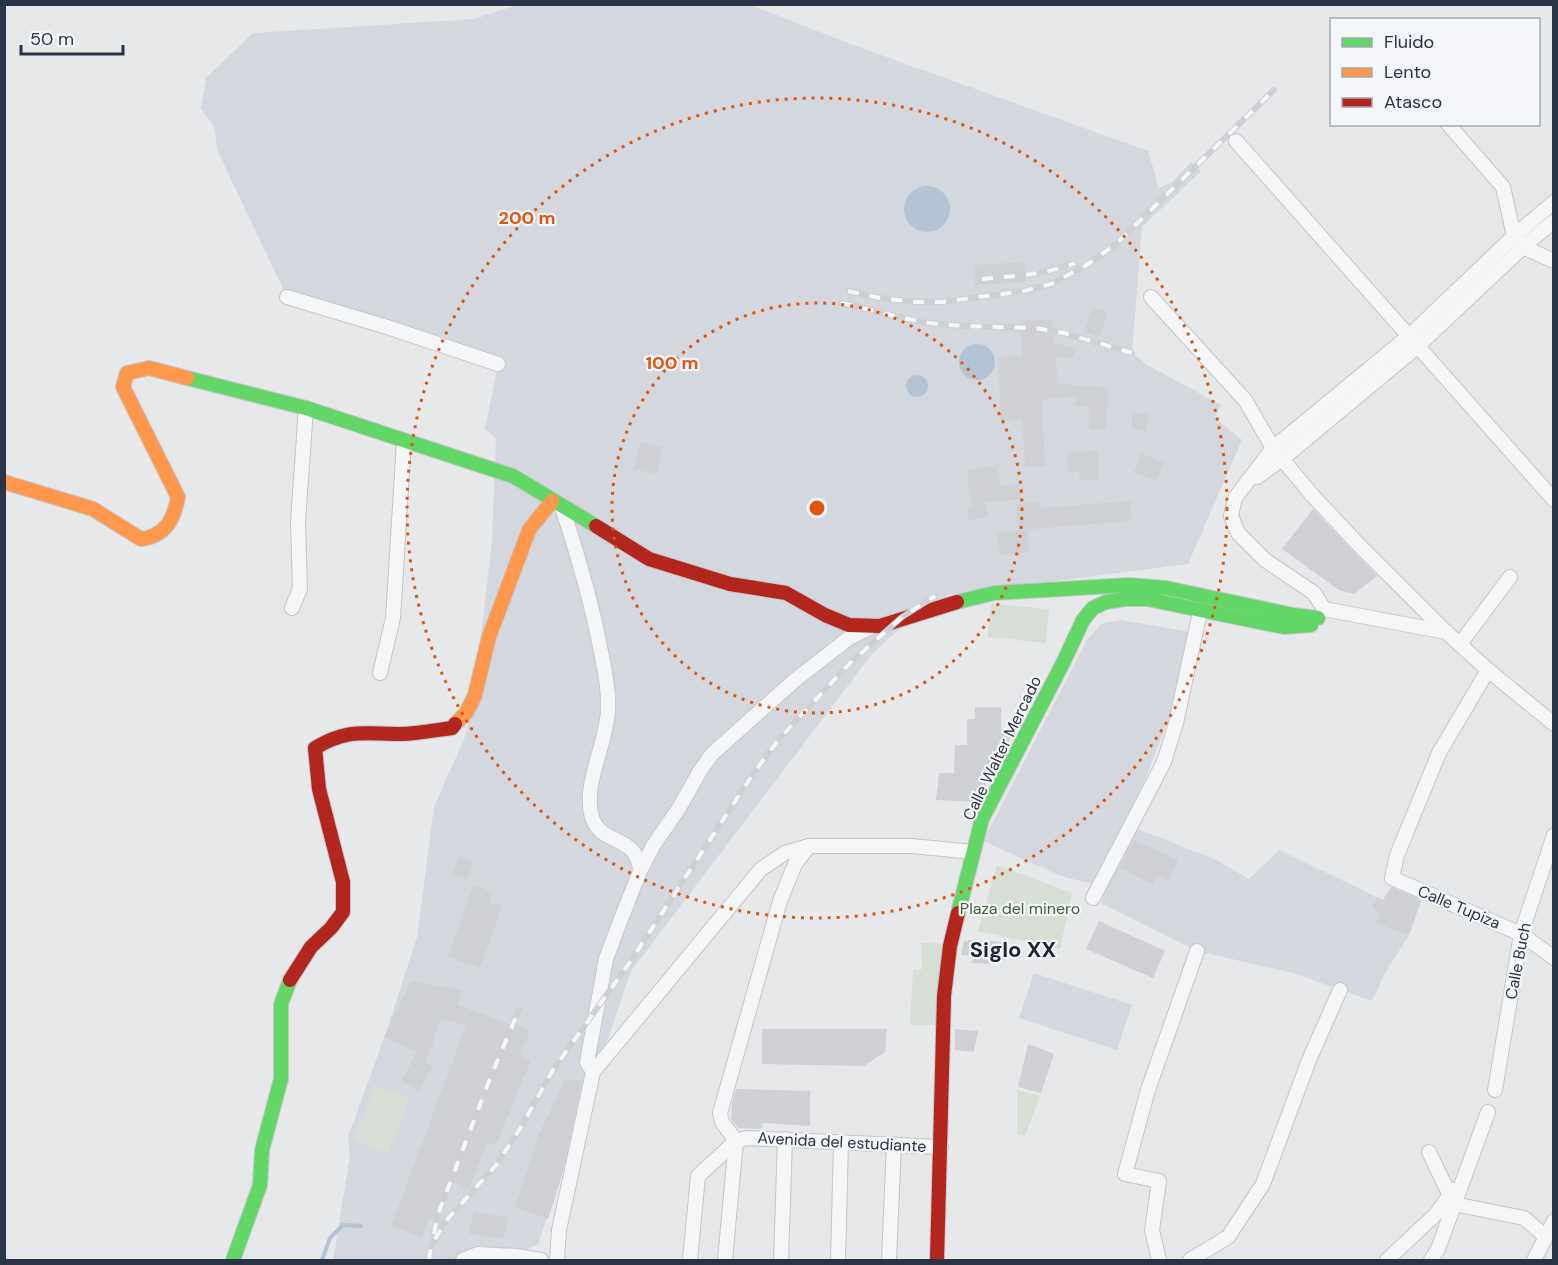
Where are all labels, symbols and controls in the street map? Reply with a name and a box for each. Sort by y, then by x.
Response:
scale bar [21,18,123,56]
legend [1330,18,1540,126]
text: 50 m [30,27,74,51]
text: Fluido [1384,30,1434,54]
text: Lento [1384,60,1431,84]
text: Atasco [1384,90,1442,114]
text: 200 m [499,206,555,230]
text: 100 m [645,351,699,375]
centre of rings [807,498,827,518]
street label: Calle Walter Mercado [958,672,1046,824]
street label: Calle Tupiza [1414,880,1504,934]
park label: Plaza del minero [960,898,1080,919]
street label: Calle Buch [1500,921,1536,1001]
district label: Siglo XX [970,935,1056,964]
street label: Avenida del estudiante [757,1127,927,1157]

